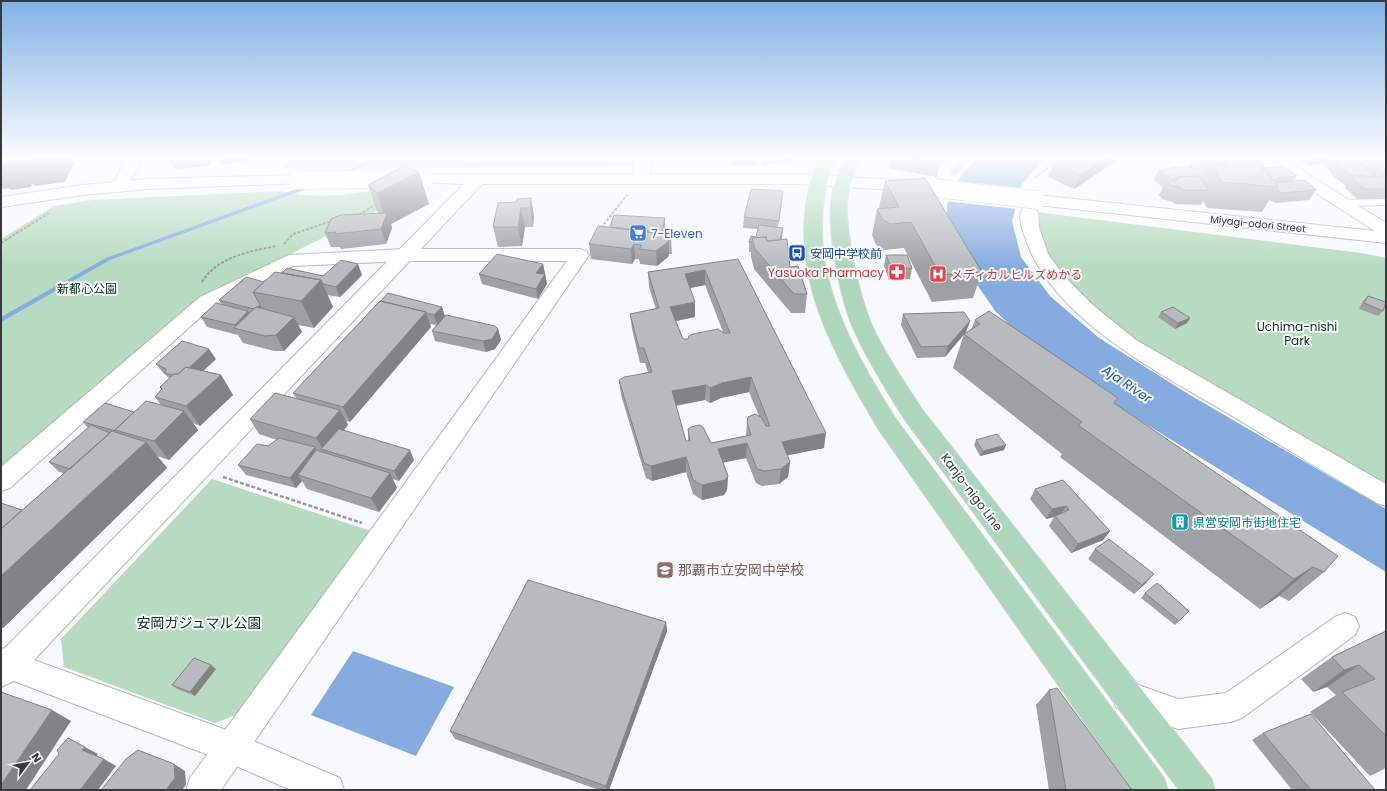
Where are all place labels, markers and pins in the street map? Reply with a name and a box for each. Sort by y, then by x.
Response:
supermarket icon: 7-Eleven [628,223,648,243]
place label: 7-Eleven [651,225,703,242]
bus stop icon: 安岡中学校前 [787,243,807,263]
place label: 安岡中学校前 [810,245,882,262]
pharmacy icon: Yasuoka Pharmacy [887,262,907,282]
place label: Yasuoka Pharmacy [768,264,884,281]
hospital icon: メディカルヒルズめかる [928,264,948,284]
place label: メディカルヒルズめかる [951,266,1082,283]
building icon: 県営安岡市街地住宅 [1170,512,1190,532]
place label: 県営安岡市街地住宅 [1193,514,1301,531]
school or university icon: 那覇市立安岡中学校 [655,560,675,580]
place label: 那覇市立安岡中学校 [678,560,804,580]

